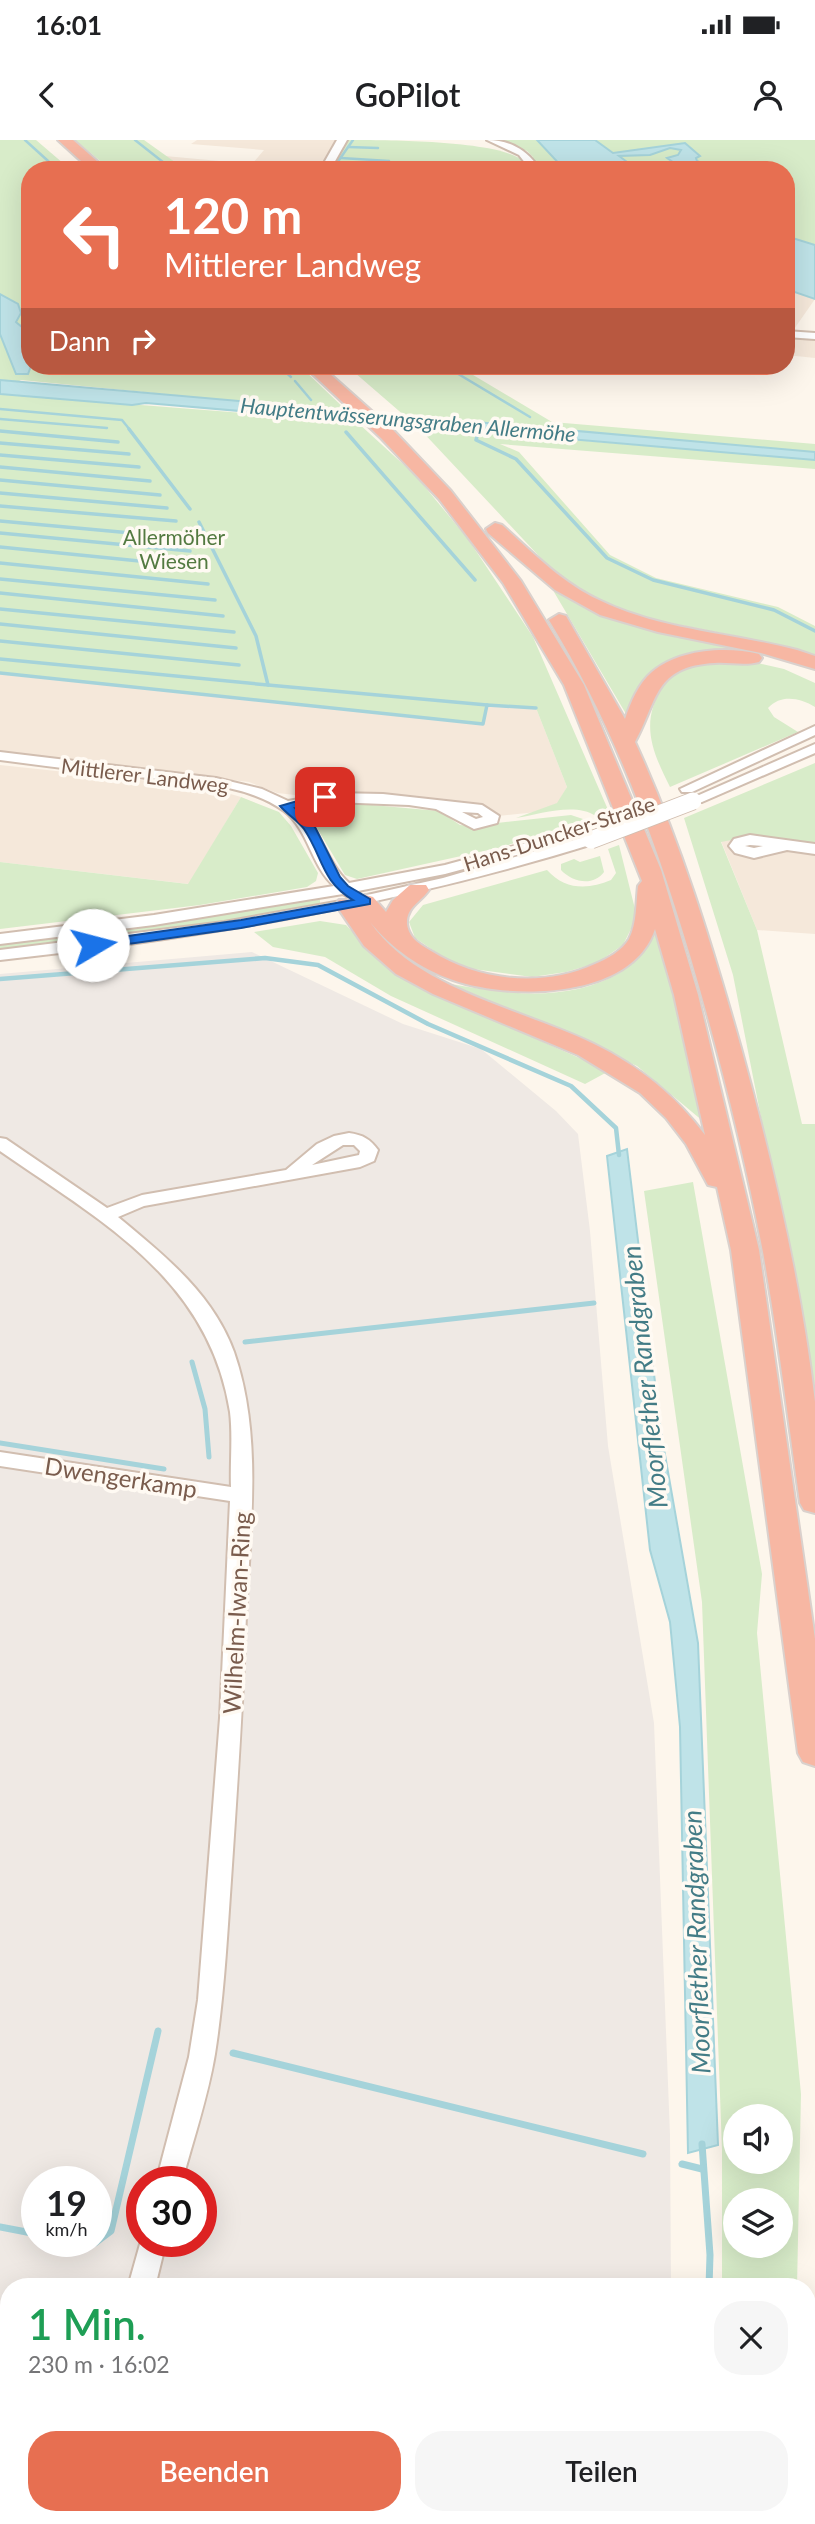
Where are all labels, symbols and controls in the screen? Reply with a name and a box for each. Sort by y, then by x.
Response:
text: 16:01 [35,9,102,41]
text: GoPilot [355,75,460,114]
icon: back [28,76,66,114]
icon: person [749,76,787,114]
text: 120 m [164,186,302,244]
icon: left [49,189,140,280]
text: Mittlerer Landweg [164,245,421,284]
icon: right [124,322,162,360]
text: Dann [49,325,110,357]
water label: Hauptentwässerungsgraben Allermöhe [239,392,577,446]
park label: Allermöher Wiesen [123,524,226,573]
street label: Mittlerer Landweg [60,752,230,798]
pin [295,767,355,827]
icon: arrive [306,778,344,816]
street label: Hans-Duncker-Straße [460,790,658,876]
position arrow [56,908,130,982]
water label: Moorflether Randgraben [614,1244,674,1510]
street label: Dwengerkamp [43,1451,199,1503]
street label: Wilhelm-Iwan-Ring [216,1511,256,1715]
water label: Moorflether Randgraben [675,1810,717,2074]
map controls [723,2104,793,2258]
button: sound [723,2104,793,2174]
speed limit sign: 30 [126,2166,217,2257]
text: 19 [46,2181,87,2223]
button: layers [723,2188,793,2258]
text: km/h [45,2218,88,2240]
text: 1 Min. [28,2299,146,2349]
button: close [714,2301,788,2375]
text: 230 m · 16:02 [28,2350,170,2378]
button: Beenden [28,2431,401,2511]
button: Teilen [415,2431,788,2511]

